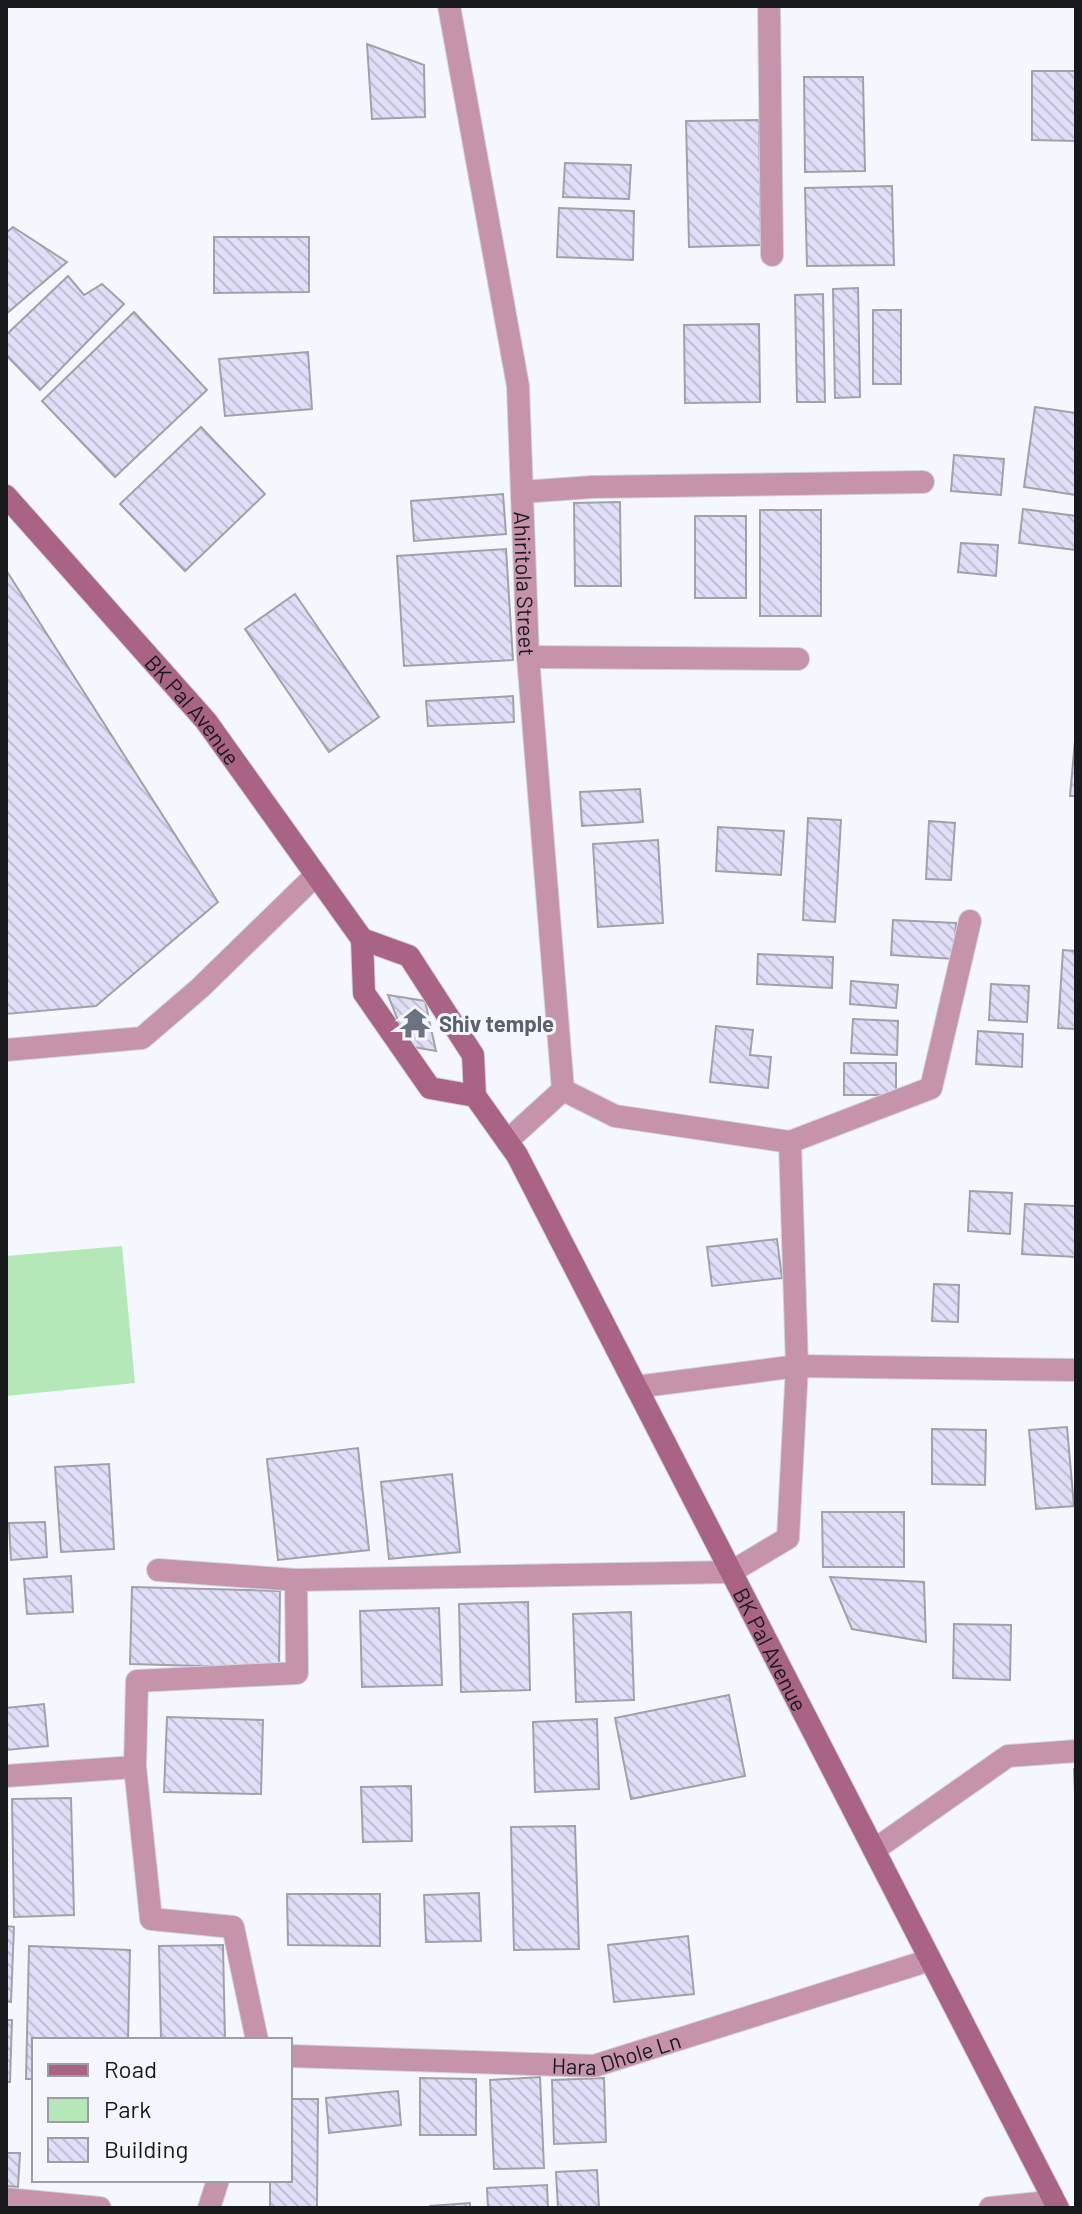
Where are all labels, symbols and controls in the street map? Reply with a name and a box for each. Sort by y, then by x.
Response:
street label: Ahiritola Street [510,511,541,657]
street label: BK Pal Avenue [140,649,246,770]
temple icon: Shiv temple [398,1006,432,1040]
place label: Shiv temple [439,1010,554,1036]
street label: BK Pal Avenue [728,1583,813,1715]
street label: Hara Dhole Ln [551,2027,684,2079]
legend [32,2038,292,2182]
text: Road [104,2054,157,2083]
text: Park [104,2094,151,2123]
text: Building [104,2134,188,2163]

